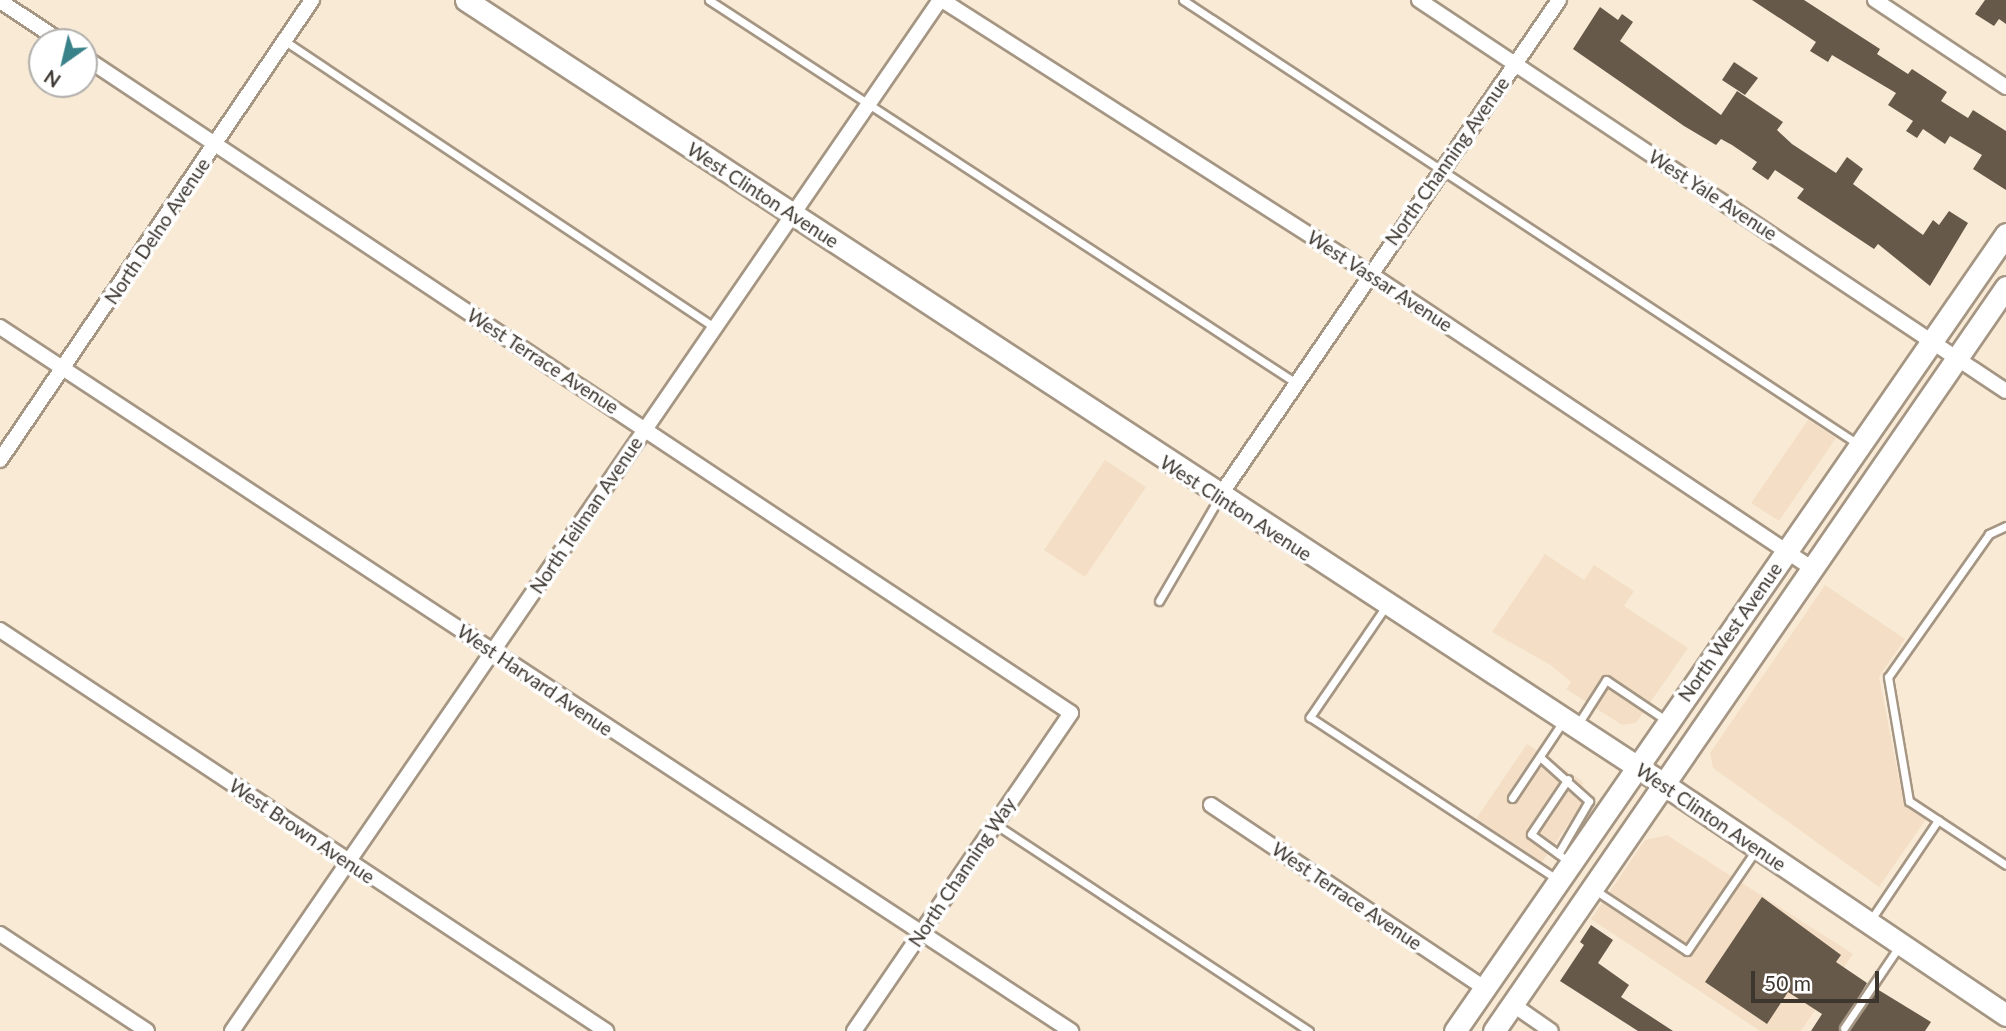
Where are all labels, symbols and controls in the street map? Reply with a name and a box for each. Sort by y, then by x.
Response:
north arrow [28,28,98,98]
text: N [40,66,65,93]
street label: North Channing Avenue [1380,72,1514,250]
street label: West Clinton Avenue [683,137,843,253]
street label: West Yale Avenue [1644,145,1782,245]
street label: North Delno Avenue [99,153,215,309]
street label: West Vassar Avenue [1302,225,1458,337]
street label: West Terrace Avenue [462,303,624,419]
street label: North Teilman Avenue [525,432,647,598]
street label: West Clinton Avenue [1156,450,1316,566]
street label: North West Avenue [1673,558,1787,706]
street label: West Harvard Avenue [453,619,617,741]
street label: West Clinton Avenue [1631,758,1791,876]
street label: West Brown Avenue [225,774,379,888]
street label: North Channing Way [903,793,1021,951]
street label: West Terrace Avenue [1267,837,1427,955]
scale bar [1754,958,1882,1002]
text: 50 m [1764,970,1811,995]

